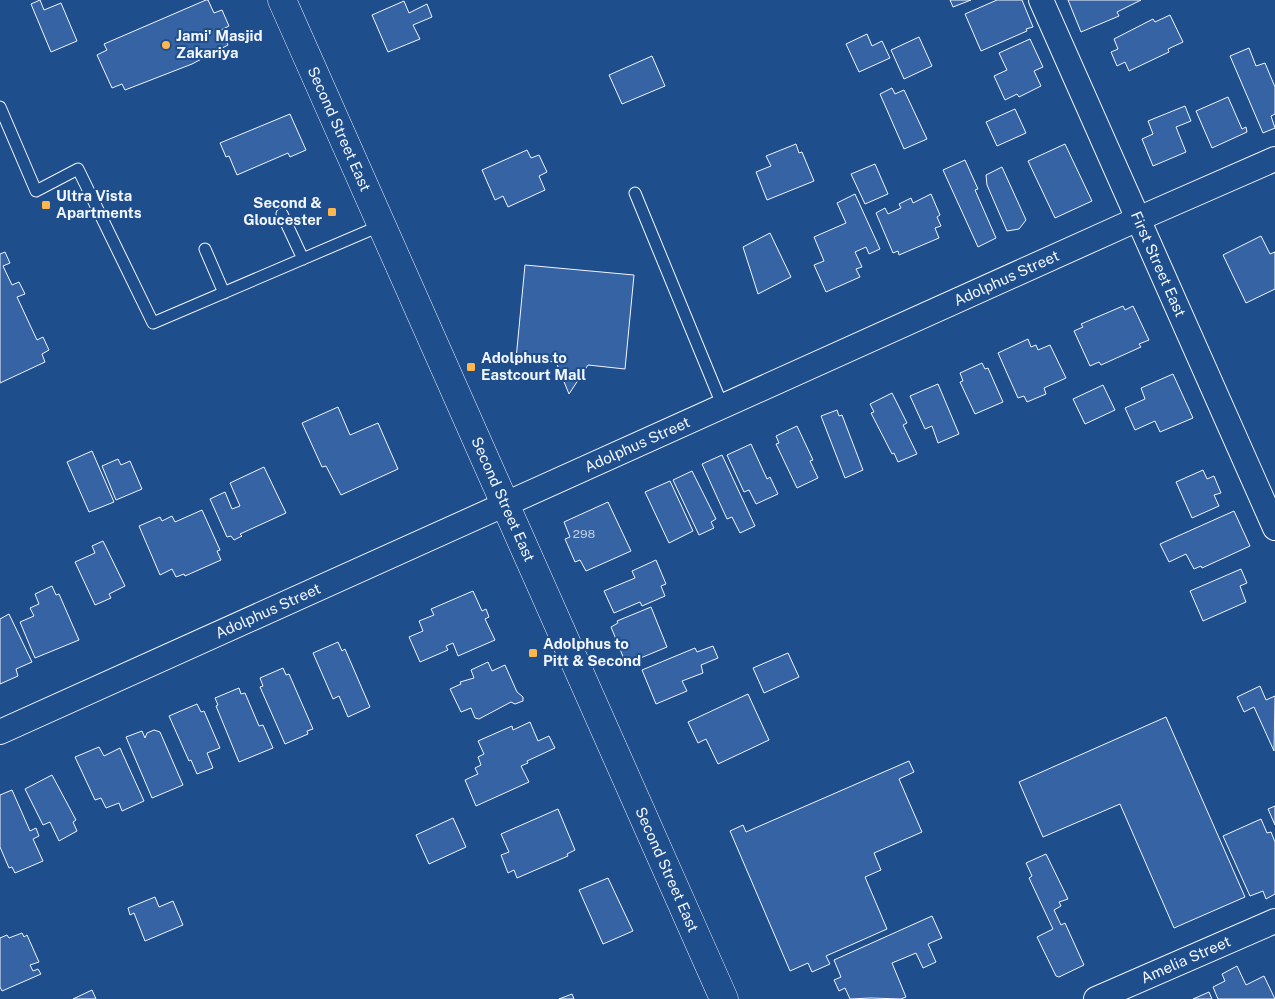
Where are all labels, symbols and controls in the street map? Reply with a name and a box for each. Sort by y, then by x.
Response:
place label: Jami' Masjid Zakariya [176,27,263,61]
marker: Jami' Masjid Zakariya [160,39,172,51]
street label: Second Street East [304,64,375,194]
place label: Ultra Vista Apartments [56,187,142,221]
place label: Second & Gloucester [243,194,322,228]
marker: Ultra Vista Apartments [40,199,52,211]
marker: Second & Gloucester [326,206,338,218]
street label: First Street East [1128,209,1189,320]
street label: Adolphus Street [951,247,1062,309]
place label: Adolphus to Eastcourt Mall [481,349,586,383]
marker: Adolphus to Eastcourt Mall [465,361,477,373]
street label: Adolphus Street [582,413,693,475]
street label: Second Street East [468,434,538,564]
house number: 298 [573,527,595,541]
street label: Adolphus Street [212,580,323,642]
place label: Adolphus to Pitt & Second [543,635,641,669]
marker: Adolphus to Pitt & Second [527,647,539,659]
street label: Second Street East [632,804,702,935]
street label: Amelia Street [1138,932,1233,986]

